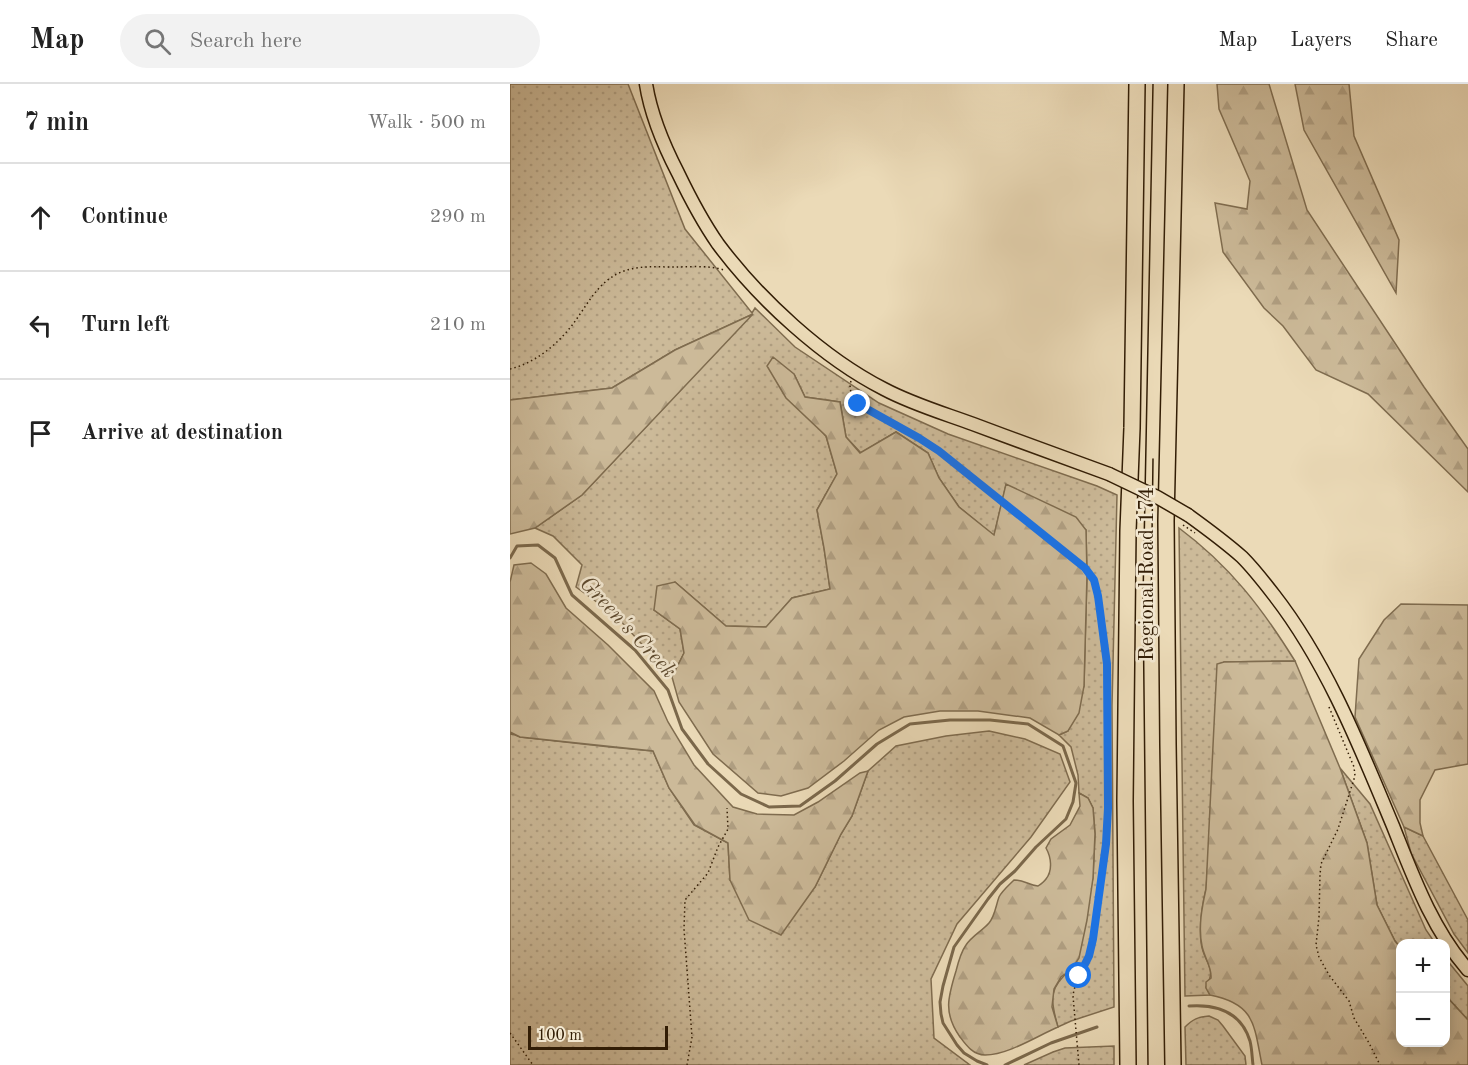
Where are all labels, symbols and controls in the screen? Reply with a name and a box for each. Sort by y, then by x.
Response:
search box [120,14,540,68]
icon: search [141,25,174,58]
text: Map [30,27,84,55]
text: Search here [189,30,302,52]
text: Map [1218,30,1257,51]
text: Layers [1290,30,1352,51]
text: Share [1385,30,1438,51]
text: 7 min [24,110,89,136]
text: Walk · 500 m [367,113,486,133]
icon: ahead [24,201,57,234]
text: Continue [81,206,168,228]
text: 290 m [430,207,486,227]
icon: left [24,309,57,342]
text: Turn left [81,314,170,336]
text: 210 m [430,315,486,335]
route end [844,390,870,416]
icon: arrive [24,417,57,450]
text: Arrive at destination [81,422,283,444]
street label: Regional Road 174 [1137,487,1158,661]
water label: Green's Creek [575,572,680,683]
map controls [1396,939,1450,1047]
button: + [1396,939,1450,993]
route start [1065,962,1091,988]
button: − [1396,993,1450,1047]
scale bar [528,1023,668,1050]
text: 100 m [537,1028,582,1044]

